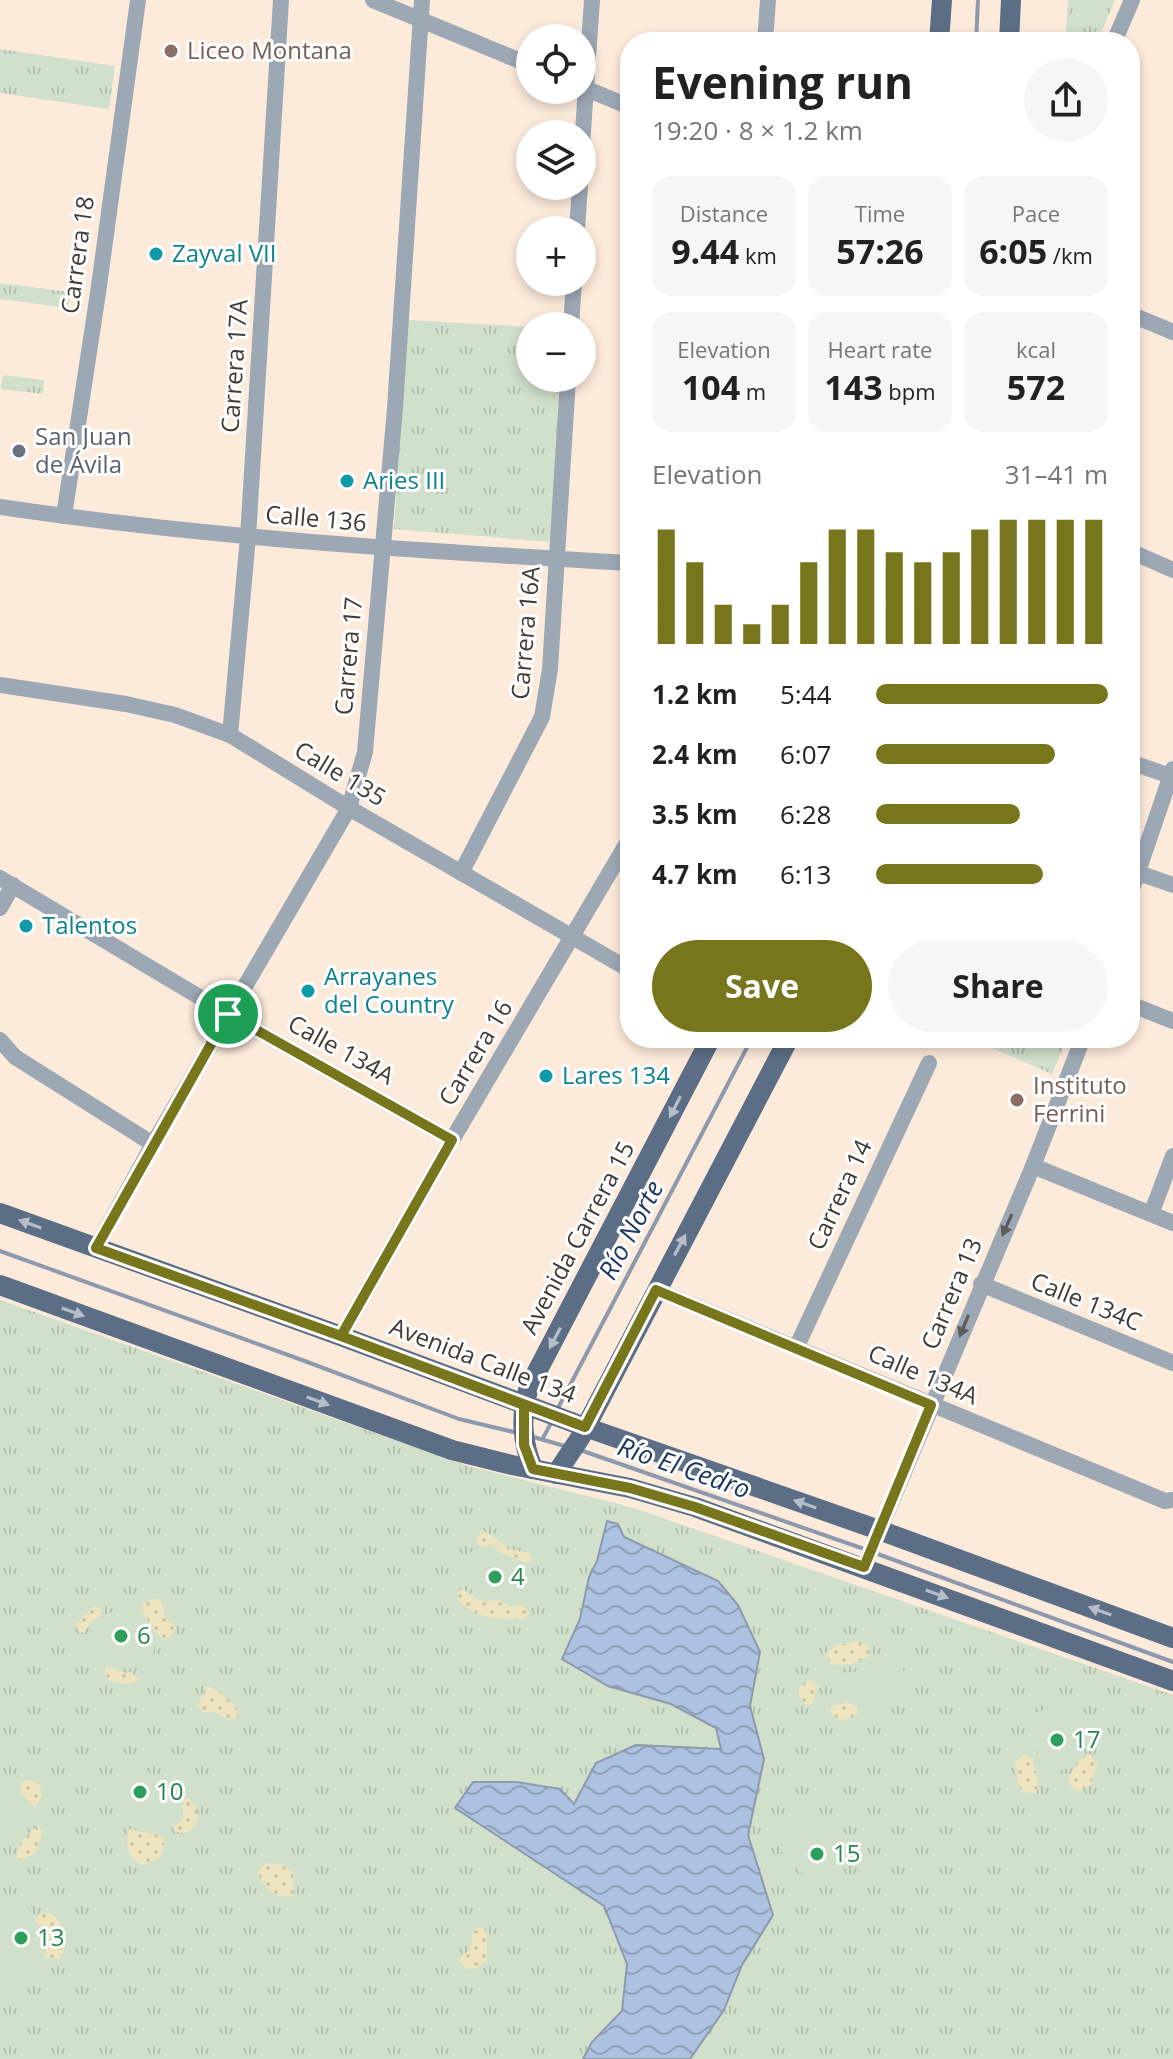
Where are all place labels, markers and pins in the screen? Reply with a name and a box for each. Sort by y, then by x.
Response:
place label: Liceo Montana [187,33,352,66]
marker: Liceo Montana [162,42,180,60]
place label: Zayval VII [172,236,276,269]
marker: Zayval VII [147,245,165,263]
place label: San Juan de Ávila [35,419,132,480]
marker: San Juan de Ávila [10,442,28,460]
place label: Aries III [363,463,445,496]
marker: Aries III [338,472,356,490]
place label: Talentos [42,908,137,941]
marker: Talentos [17,917,35,935]
place label: Arrayanes del Country [324,959,455,1020]
pin [194,980,262,1048]
marker: Arrayanes del Country [299,982,317,1000]
place label: Lares 134 [562,1058,670,1091]
marker: Lares 134 [537,1067,555,1085]
place label: Instituto Ferrini [1033,1068,1127,1129]
marker: Instituto Ferrini [1008,1091,1026,1109]
place label: 4 [511,1559,525,1592]
marker: 4 [486,1568,504,1586]
place label: 6 [137,1618,151,1651]
marker: 6 [112,1627,130,1645]
place label: 17 [1073,1722,1100,1755]
marker: 17 [1048,1731,1066,1749]
place label: 10 [156,1774,183,1807]
marker: 10 [131,1783,149,1801]
place label: 15 [833,1836,860,1869]
marker: 15 [808,1845,826,1863]
place label: 13 [37,1920,64,1953]
marker: 13 [12,1929,30,1947]

